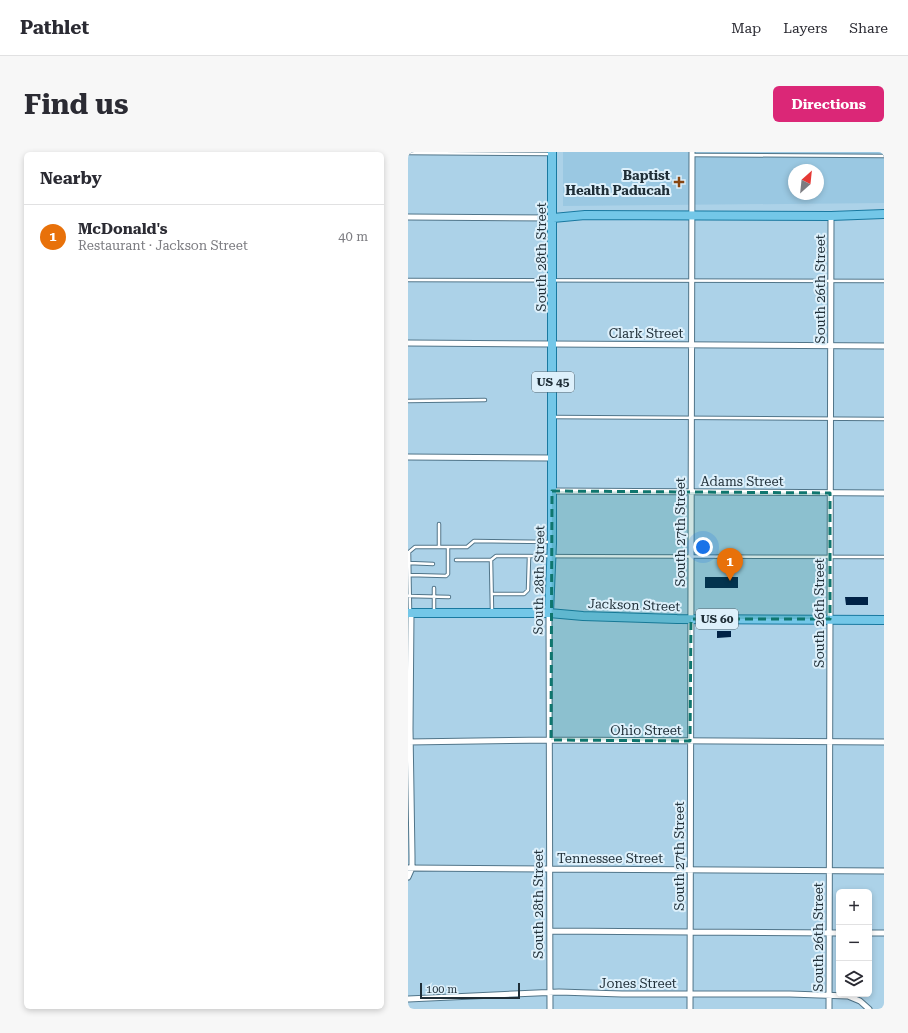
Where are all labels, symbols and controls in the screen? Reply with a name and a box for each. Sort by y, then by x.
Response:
text: Pathlet [20,16,89,39]
text: Map [731,20,761,36]
text: Layers [783,20,827,36]
text: Share [849,20,888,36]
button: Directions [773,86,884,122]
text: Find us [24,88,128,121]
north arrow [788,164,824,200]
text: Nearby [40,168,102,188]
place label: Baptist Health Paducah [565,168,671,198]
marker: Baptist Health Paducah [673,176,685,188]
street label: South 28th Street [534,202,549,312]
text: McDonald's [78,220,167,238]
text: 1 [49,229,57,244]
text: 40 m [338,229,368,244]
street label: South 26th Street [813,234,828,344]
text: Restaurant · Jackson Street [78,238,248,253]
street label: Clark Street [609,326,683,341]
road number: US 45 [532,372,574,392]
street label: Adams Street [700,474,784,489]
street label: South 27th Street [673,477,688,587]
street label: South 28th Street [531,525,547,635]
your location [693,537,713,557]
pin: 1 [717,548,743,581]
street label: South 26th Street [812,558,827,668]
street label: Jackson Street [588,596,681,614]
road number: US 60 [696,609,738,629]
street label: Ohio Street [610,723,682,738]
street label: South 27th Street [672,801,687,911]
street label: South 28th Street [531,849,546,959]
street label: Tennessee Street [557,851,663,866]
street label: South 26th Street [811,882,826,992]
map controls [836,889,872,997]
button: + [836,889,872,925]
button: − [836,925,872,961]
button: layers [836,961,872,997]
street label: Jones Street [599,976,677,991]
scale bar [420,981,520,1000]
text: 100 m [426,983,457,996]

